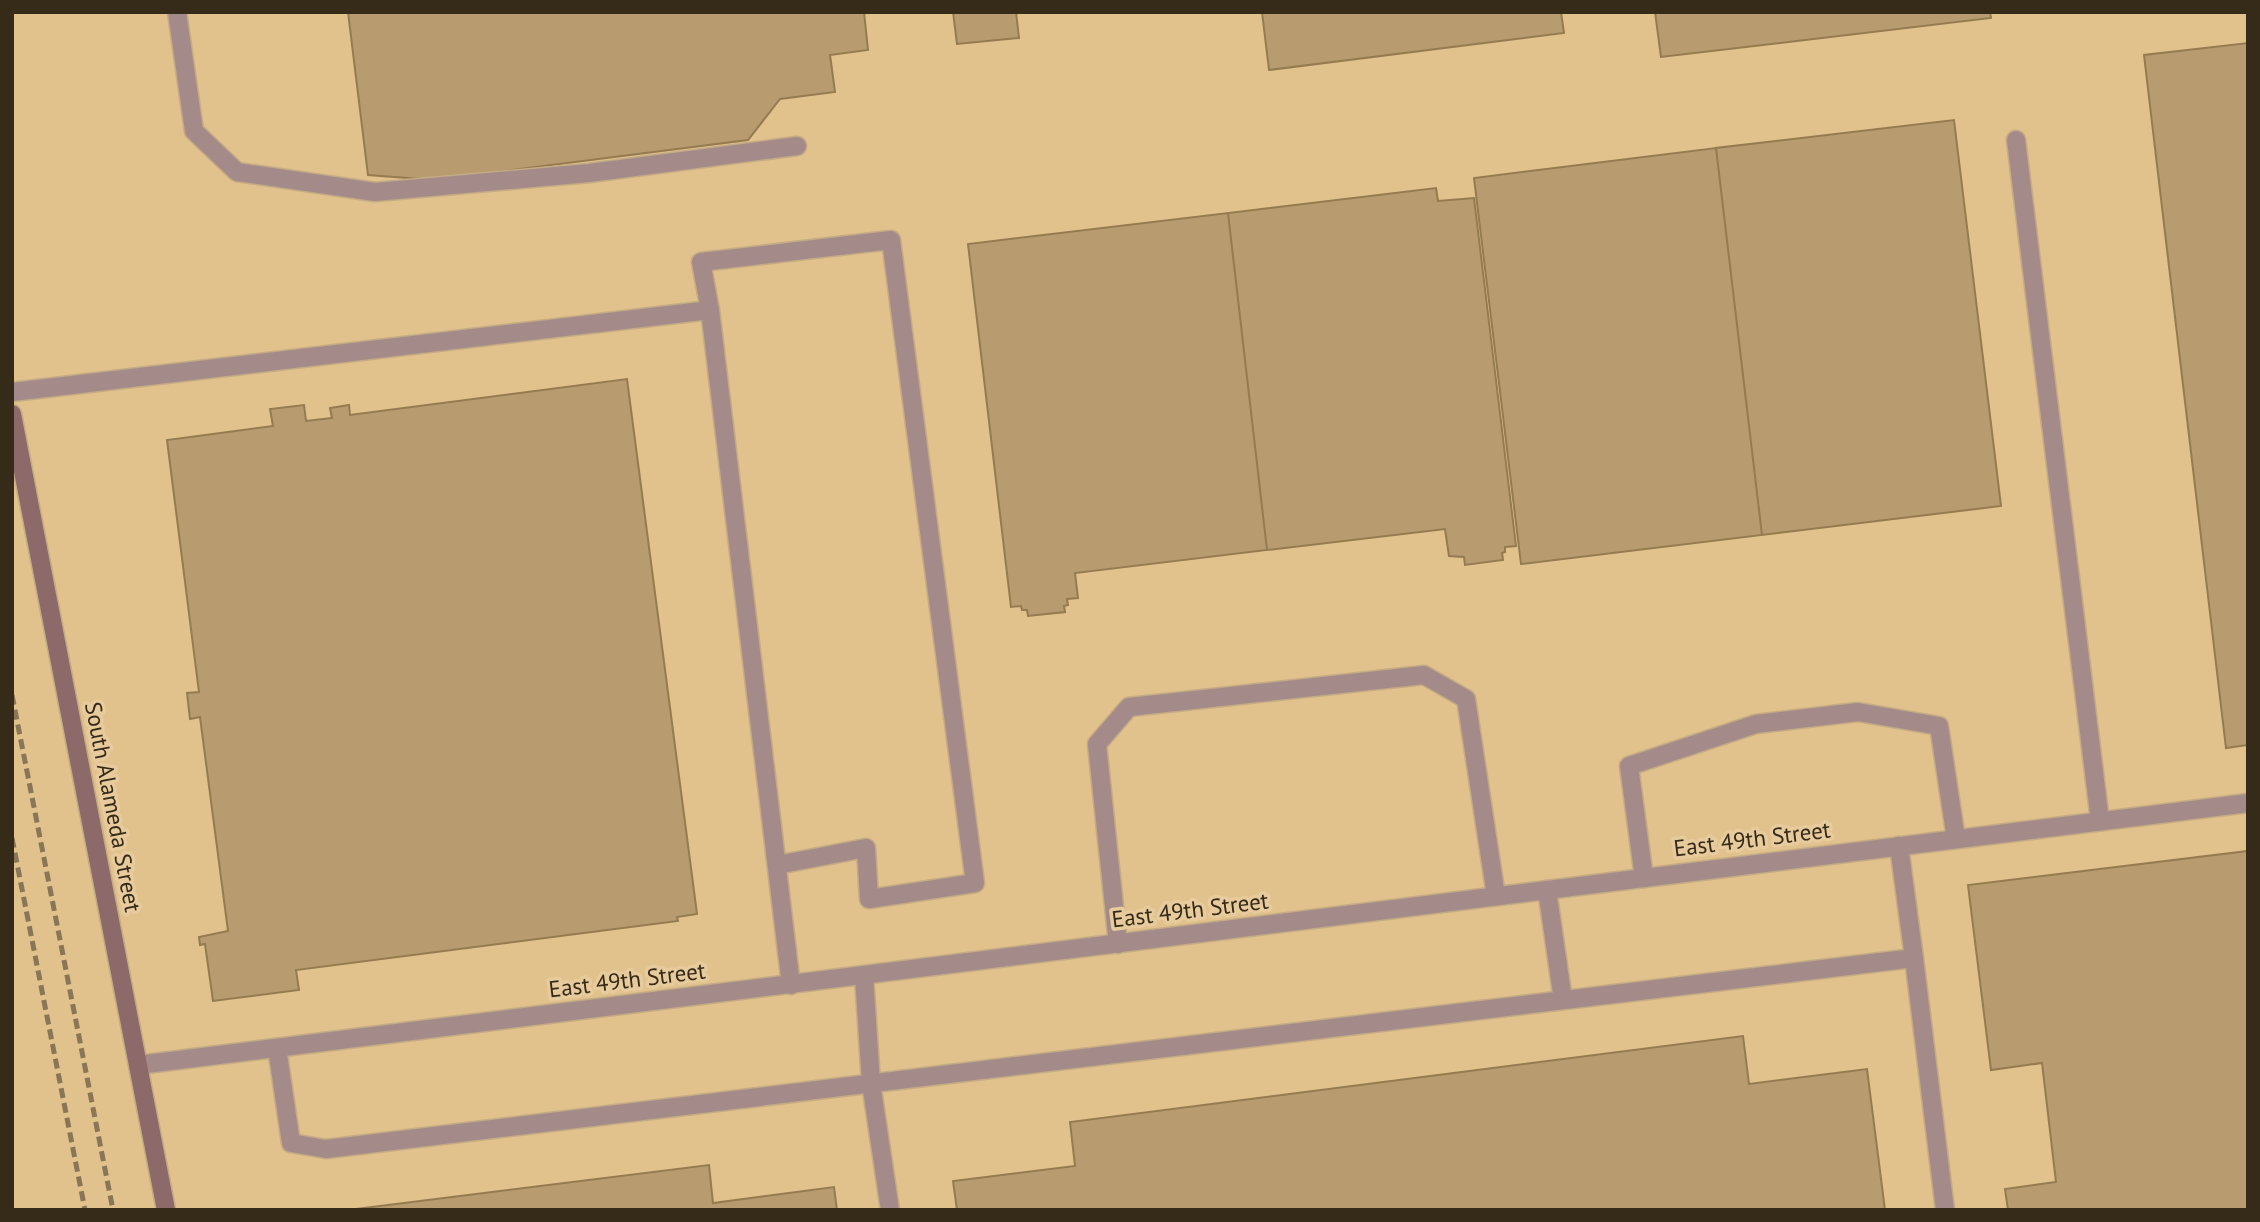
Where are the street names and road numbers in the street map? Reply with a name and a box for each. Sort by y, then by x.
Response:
street label: South Alameda Street [79,699,148,915]
street label: East 49th Street [1672,814,1832,863]
street label: East 49th Street [1110,885,1270,934]
street label: East 49th Street [547,955,707,1004]

